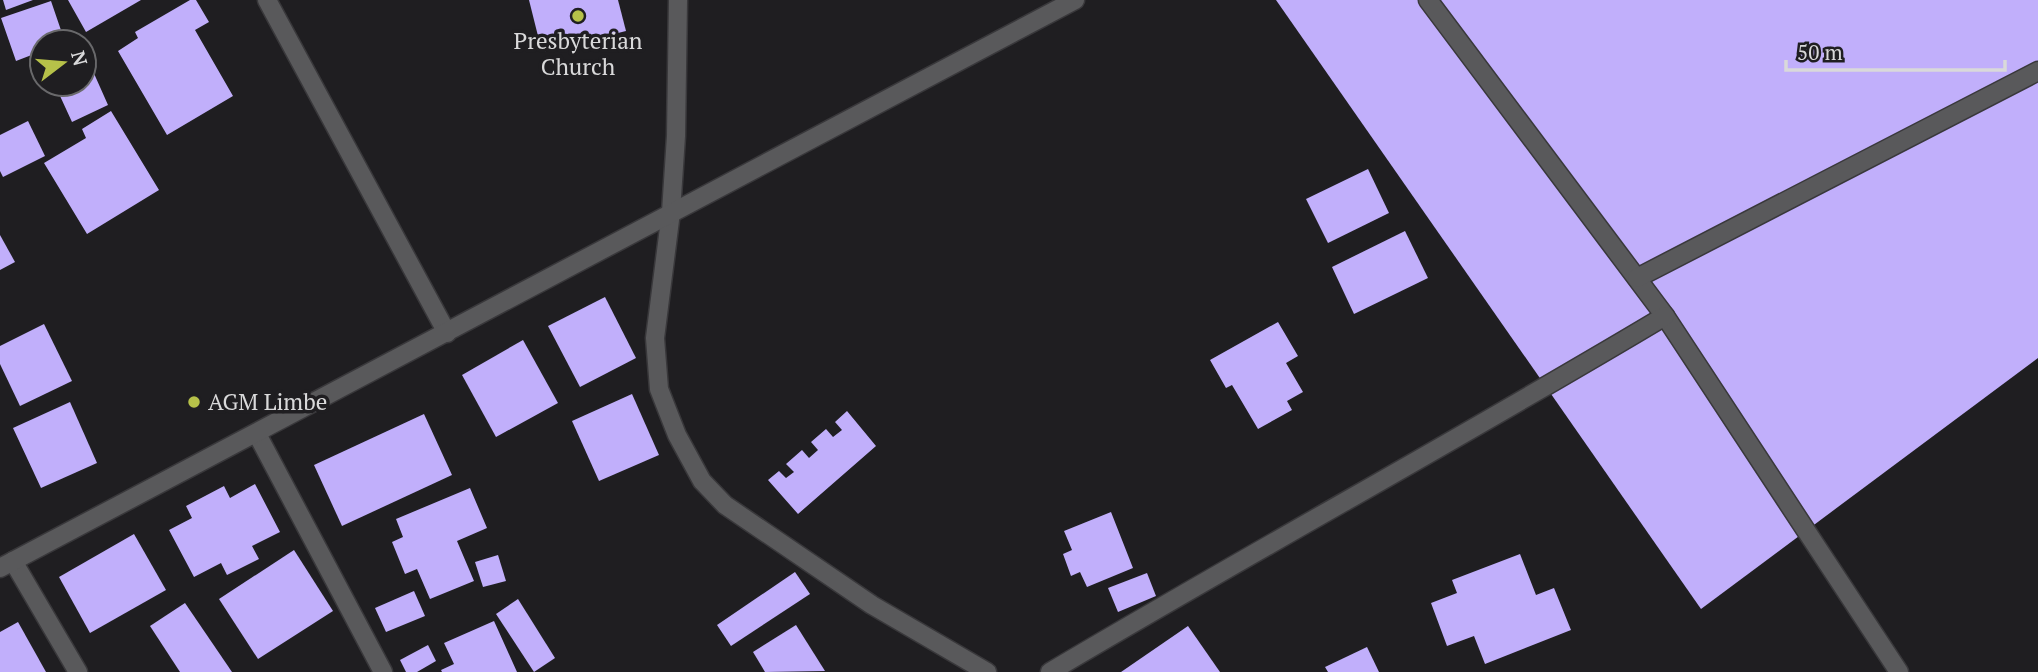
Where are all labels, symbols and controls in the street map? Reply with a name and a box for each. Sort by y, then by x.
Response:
marker: Presbyterian Church [570,8,586,24]
place label: Presbyterian Church [514,25,643,82]
north arrow [28,28,98,98]
scale bar [1786,28,2005,72]
text: 50 m [1797,38,1843,66]
text: N [66,48,94,69]
place label: AGM Limbe [208,386,327,417]
marker: AGM Limbe [186,394,202,410]

